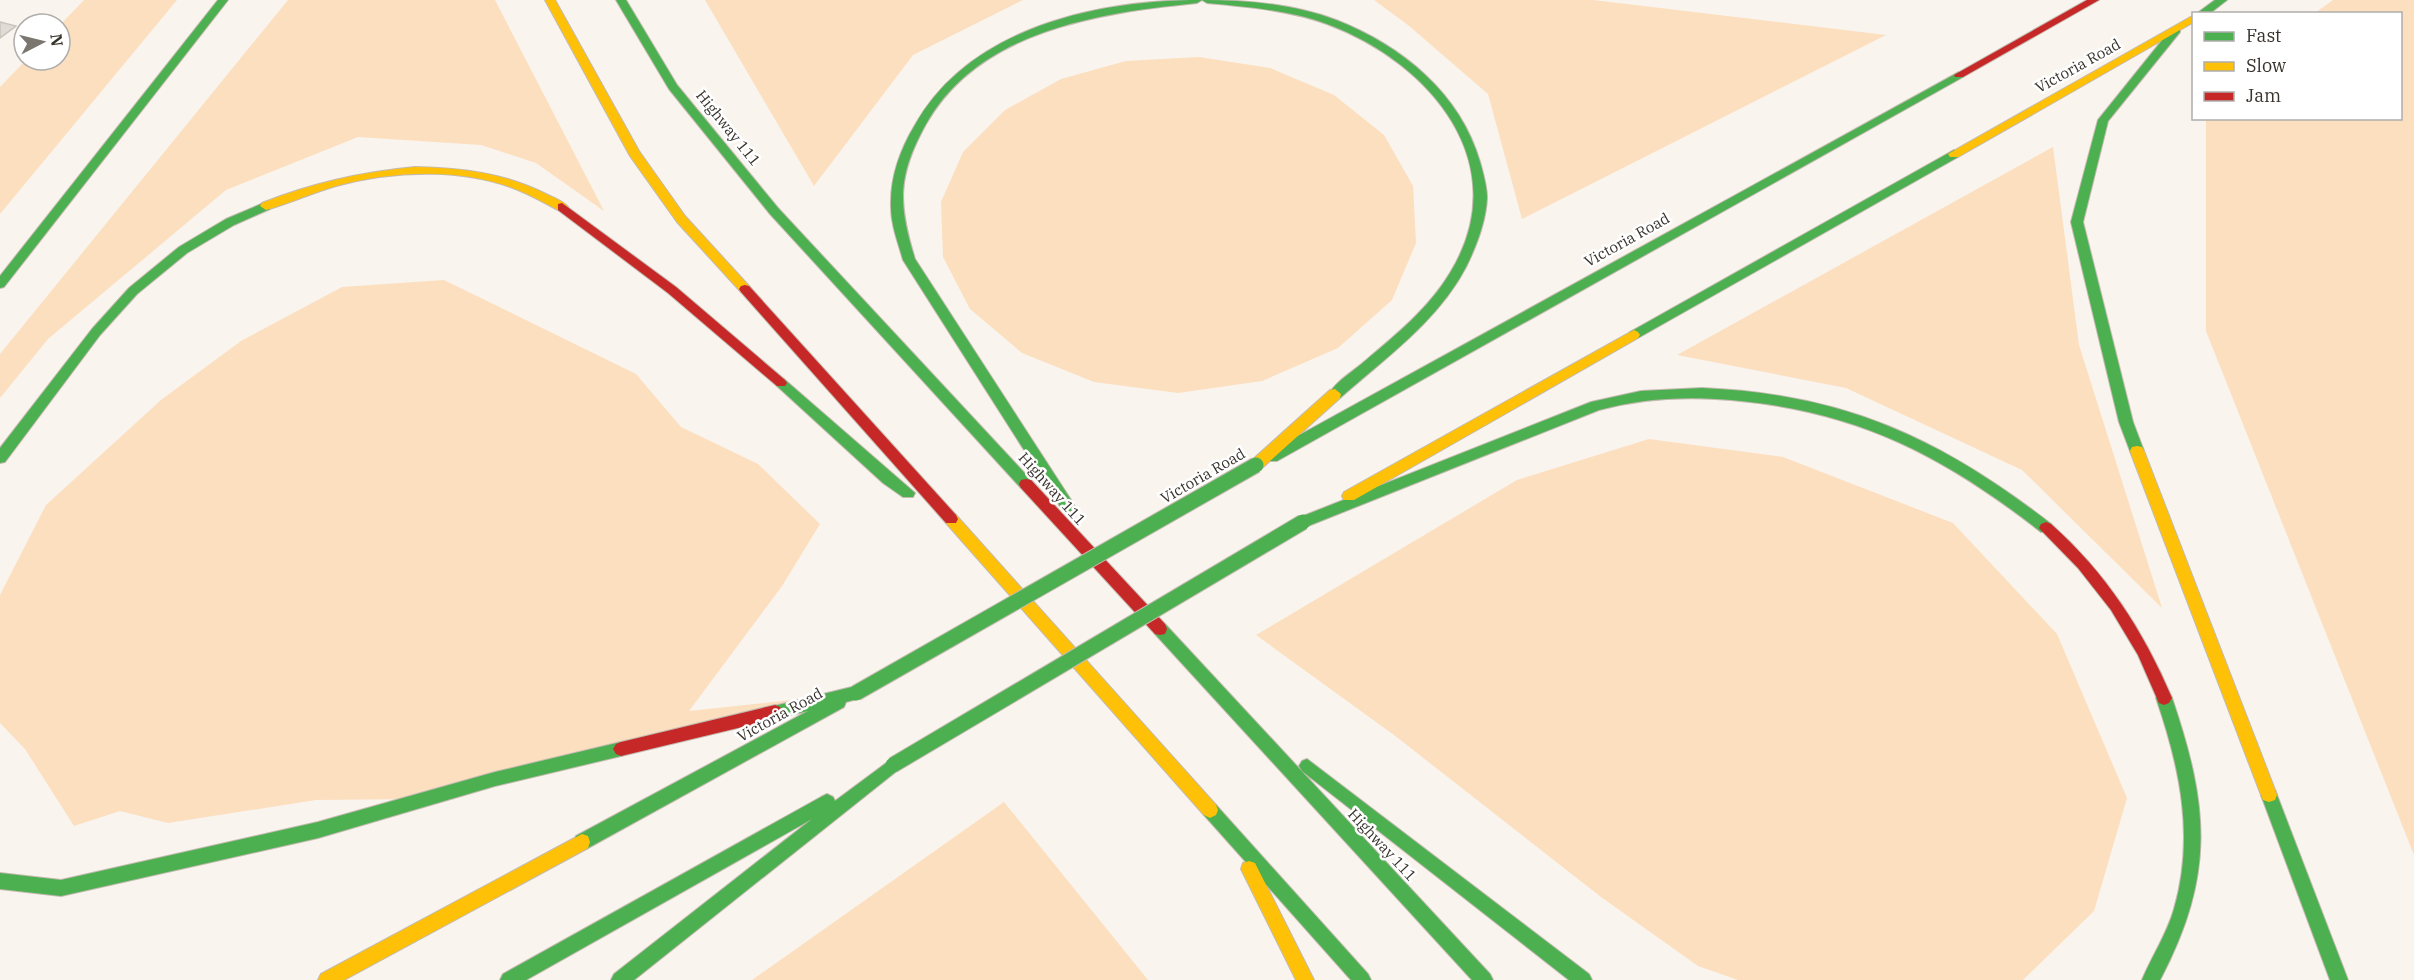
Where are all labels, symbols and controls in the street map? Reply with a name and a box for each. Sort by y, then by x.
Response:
north arrow [12,12,72,72]
legend [2192,12,2402,120]
text: Fast [2246,24,2281,47]
text: N [46,33,68,48]
street label: Victoria Road [2032,34,2124,97]
text: Slow [2246,54,2286,77]
text: Jam [2246,84,2281,107]
street label: Highway 111 [692,86,765,169]
street label: Victoria Road [1581,208,1673,271]
street label: Victoria Road [1157,444,1249,507]
street label: Highway 111 [1015,448,1090,529]
street label: Victoria Road [734,683,826,746]
street label: Highway 111 [1344,805,1421,885]

